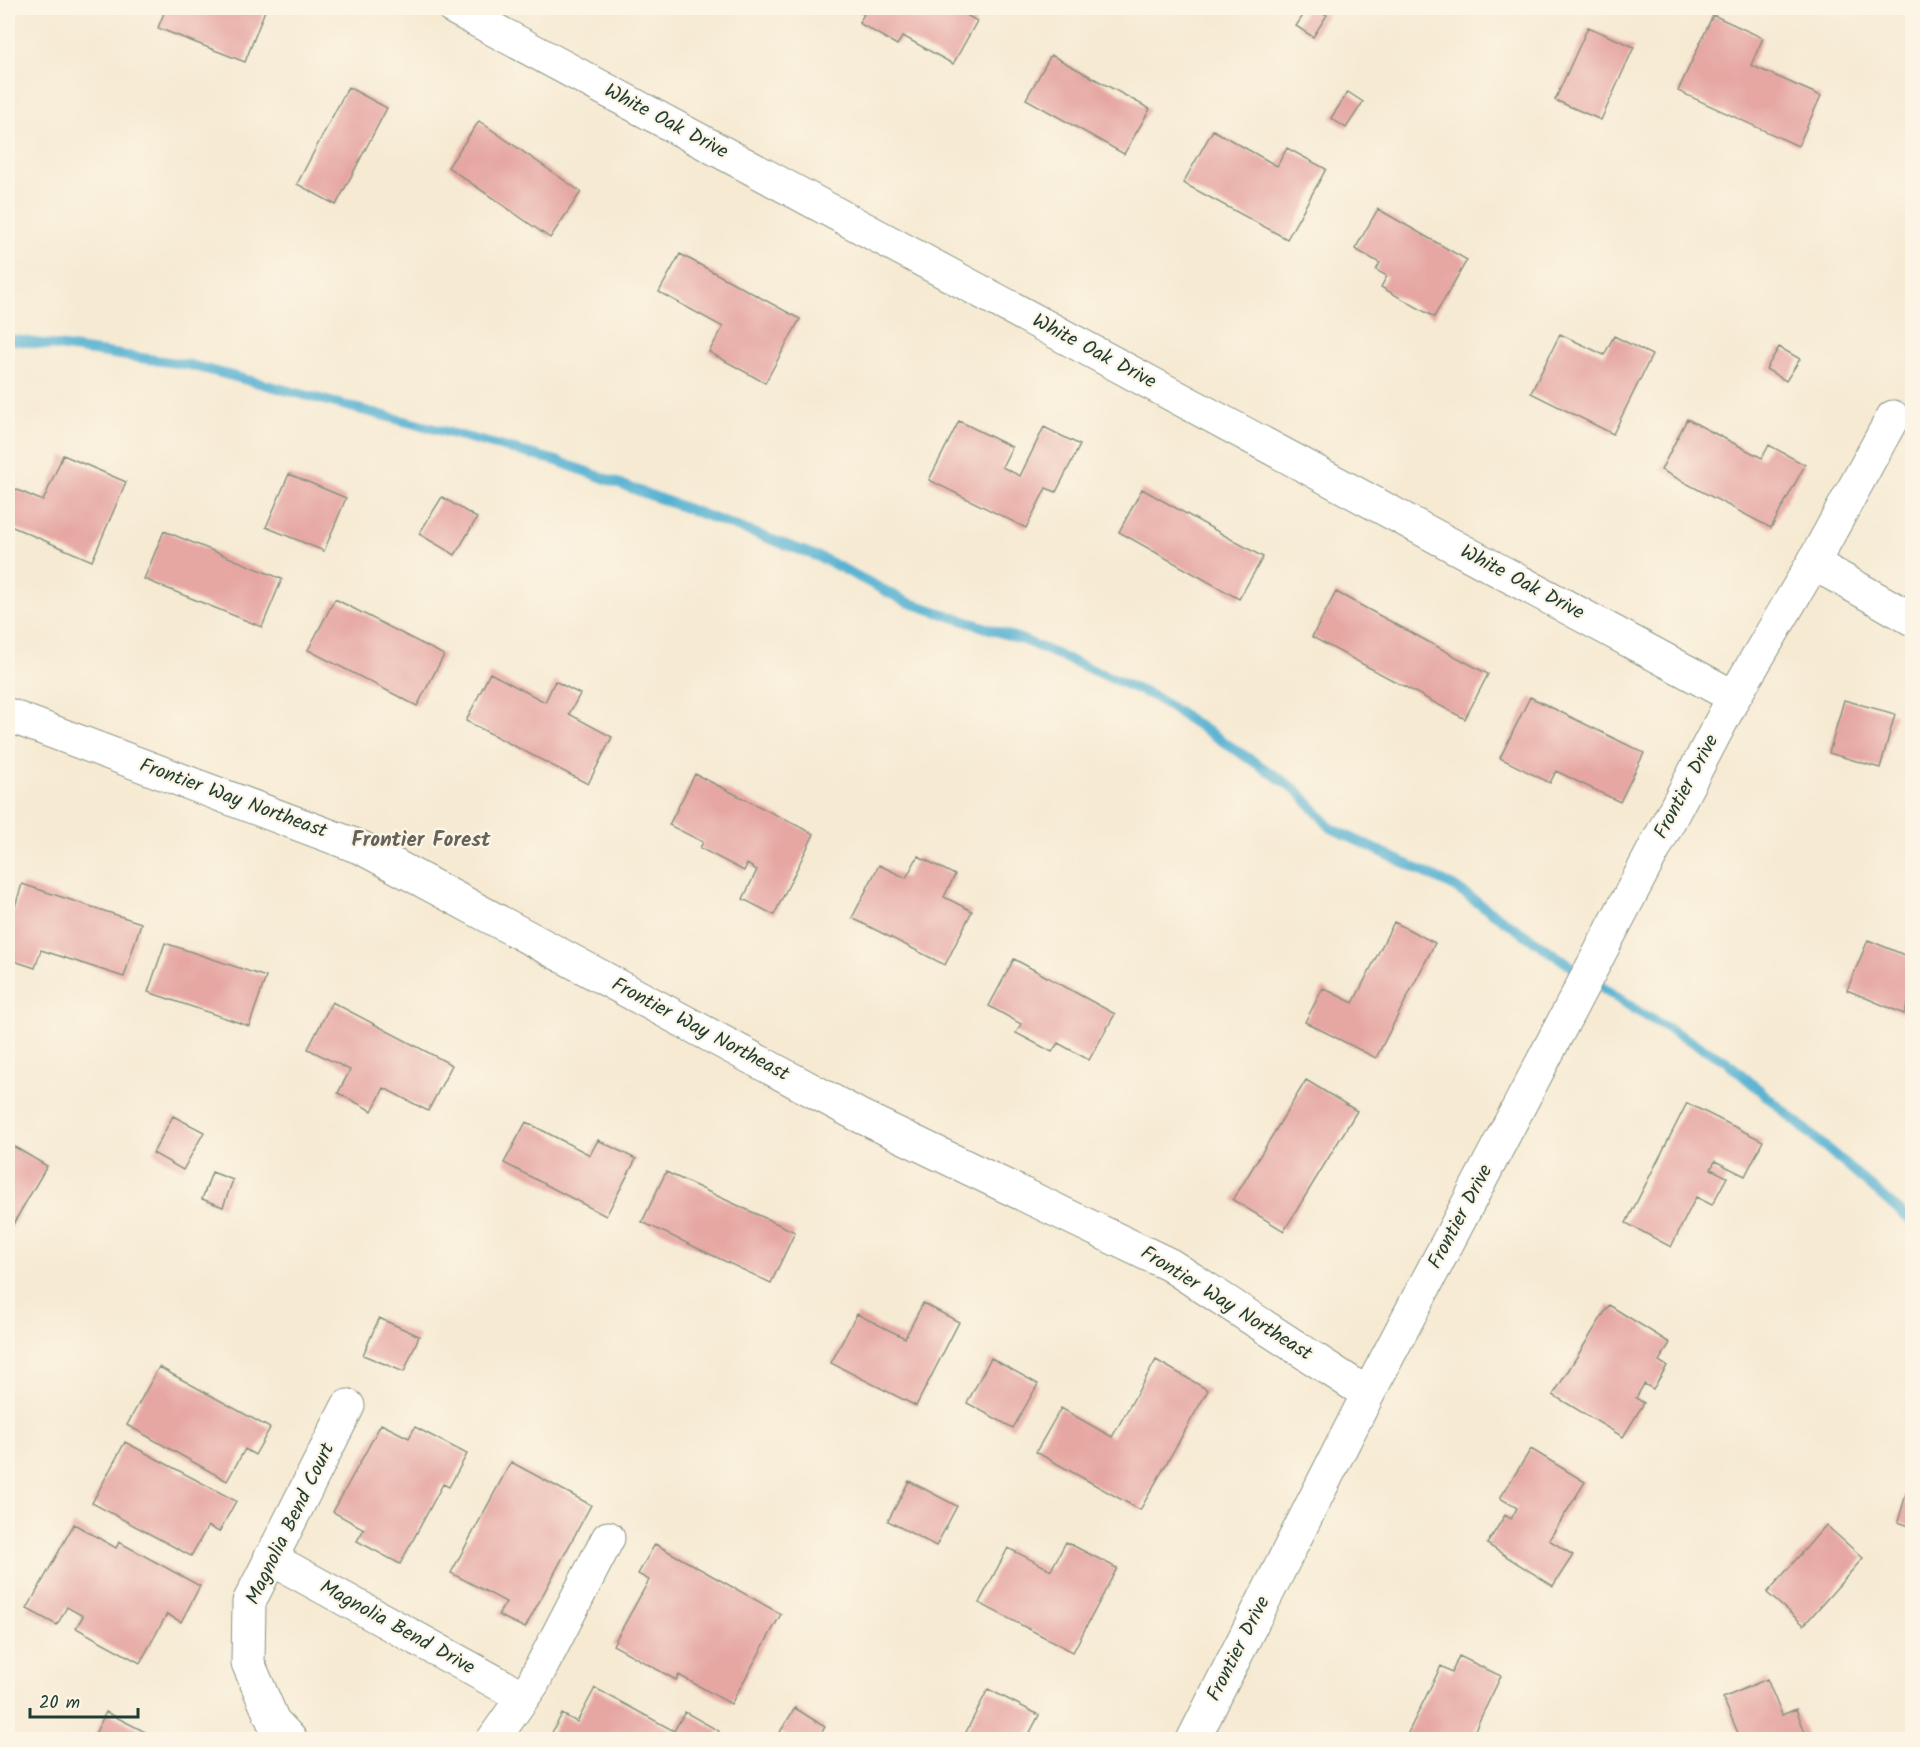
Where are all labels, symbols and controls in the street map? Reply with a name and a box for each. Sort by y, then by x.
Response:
street label: White Oak Drive [598,76,734,168]
street label: White Oak Drive [1026,306,1162,398]
street label: White Oak Drive [1454,537,1590,629]
street label: Frontier Drive [1646,729,1728,845]
street label: Frontier Way Northeast [135,750,332,848]
district label: Frontier Forest [351,824,491,857]
street label: Frontier Way Northeast [605,969,795,1091]
street label: Frontier Drive [1420,1159,1502,1275]
street label: Frontier Way Northeast [1134,1238,1319,1370]
street label: Magnolia Bend Court [238,1437,344,1611]
street label: Magnolia Bend Drive [313,1572,481,1684]
street label: Frontier Drive [1199,1591,1279,1707]
scale bar [30,1681,138,1719]
text: 20 m [39,1689,80,1718]

